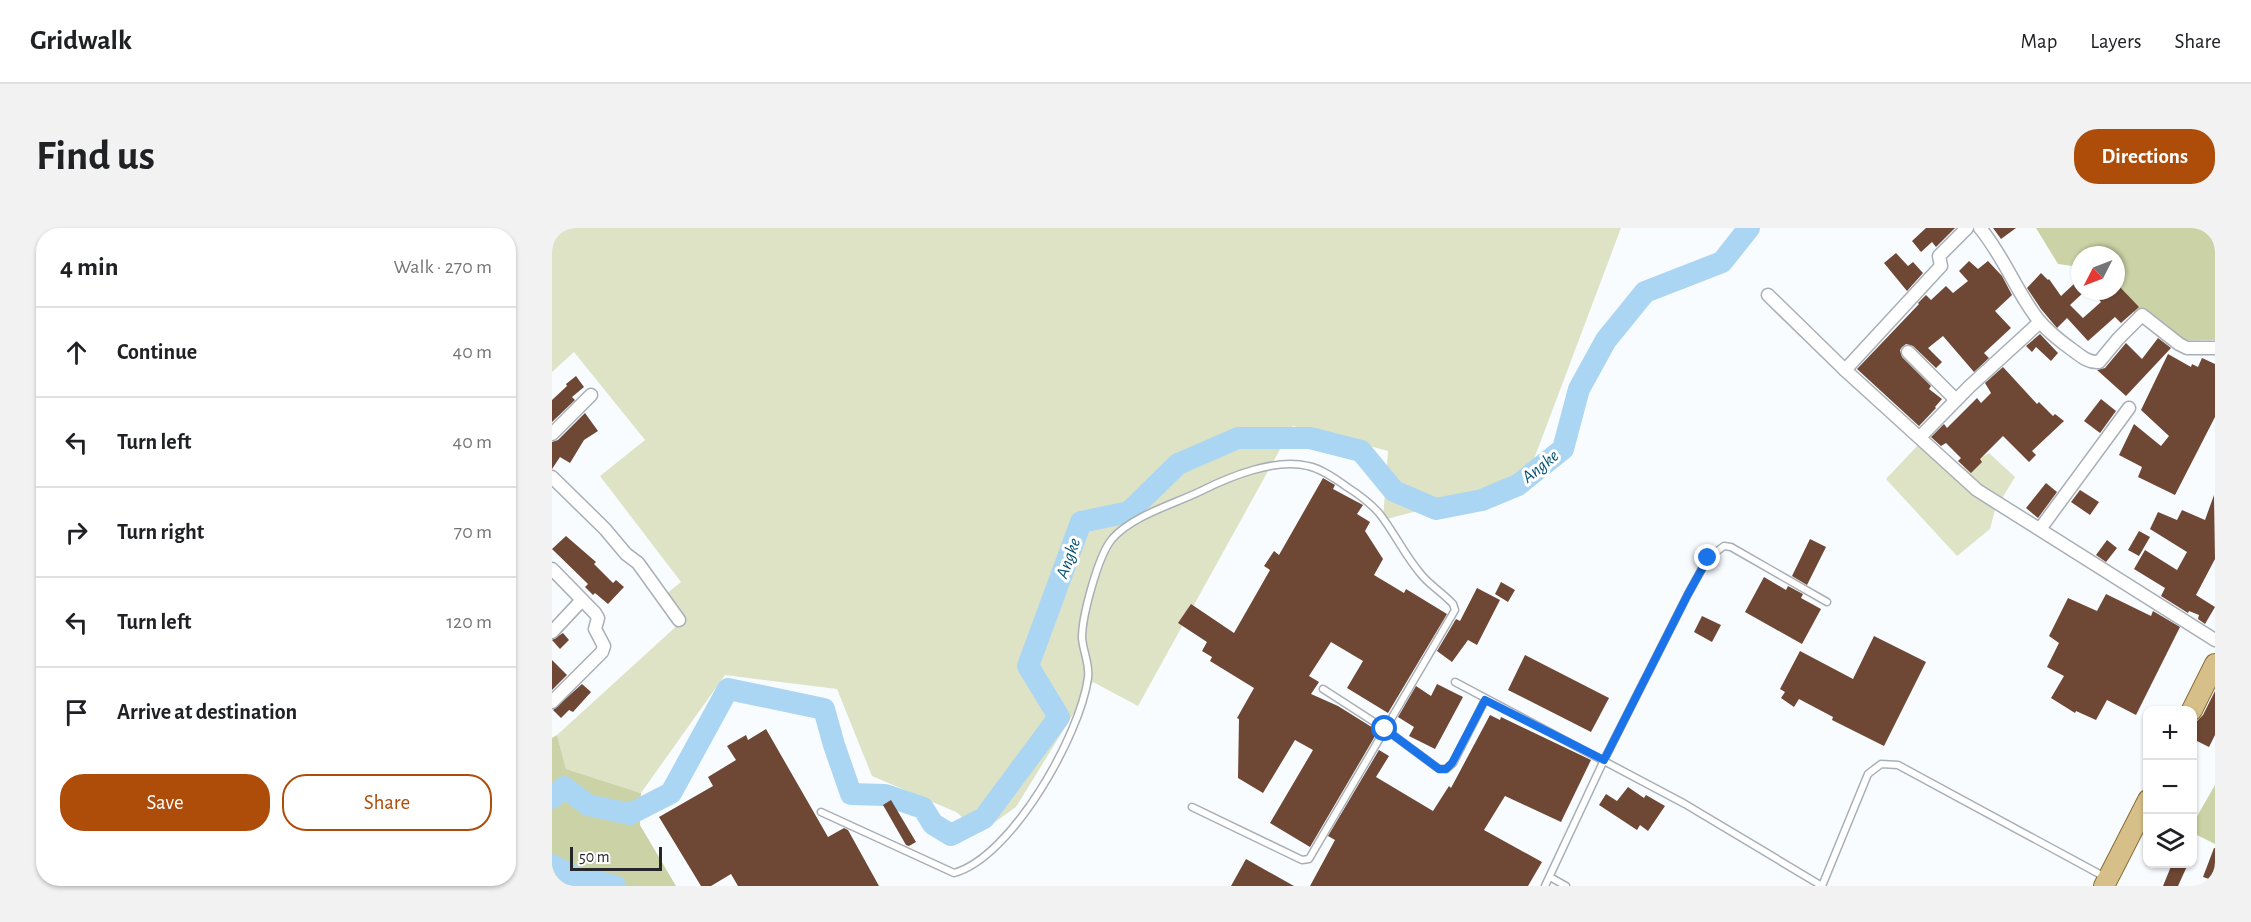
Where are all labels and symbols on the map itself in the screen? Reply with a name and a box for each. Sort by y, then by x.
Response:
north arrow [2071,246,2125,300]
water label: Angke [1518,447,1562,487]
water label: Angke [1053,536,1085,582]
route end [1694,544,1720,570]
route start [1371,715,1397,741]
scale bar [570,844,662,872]

